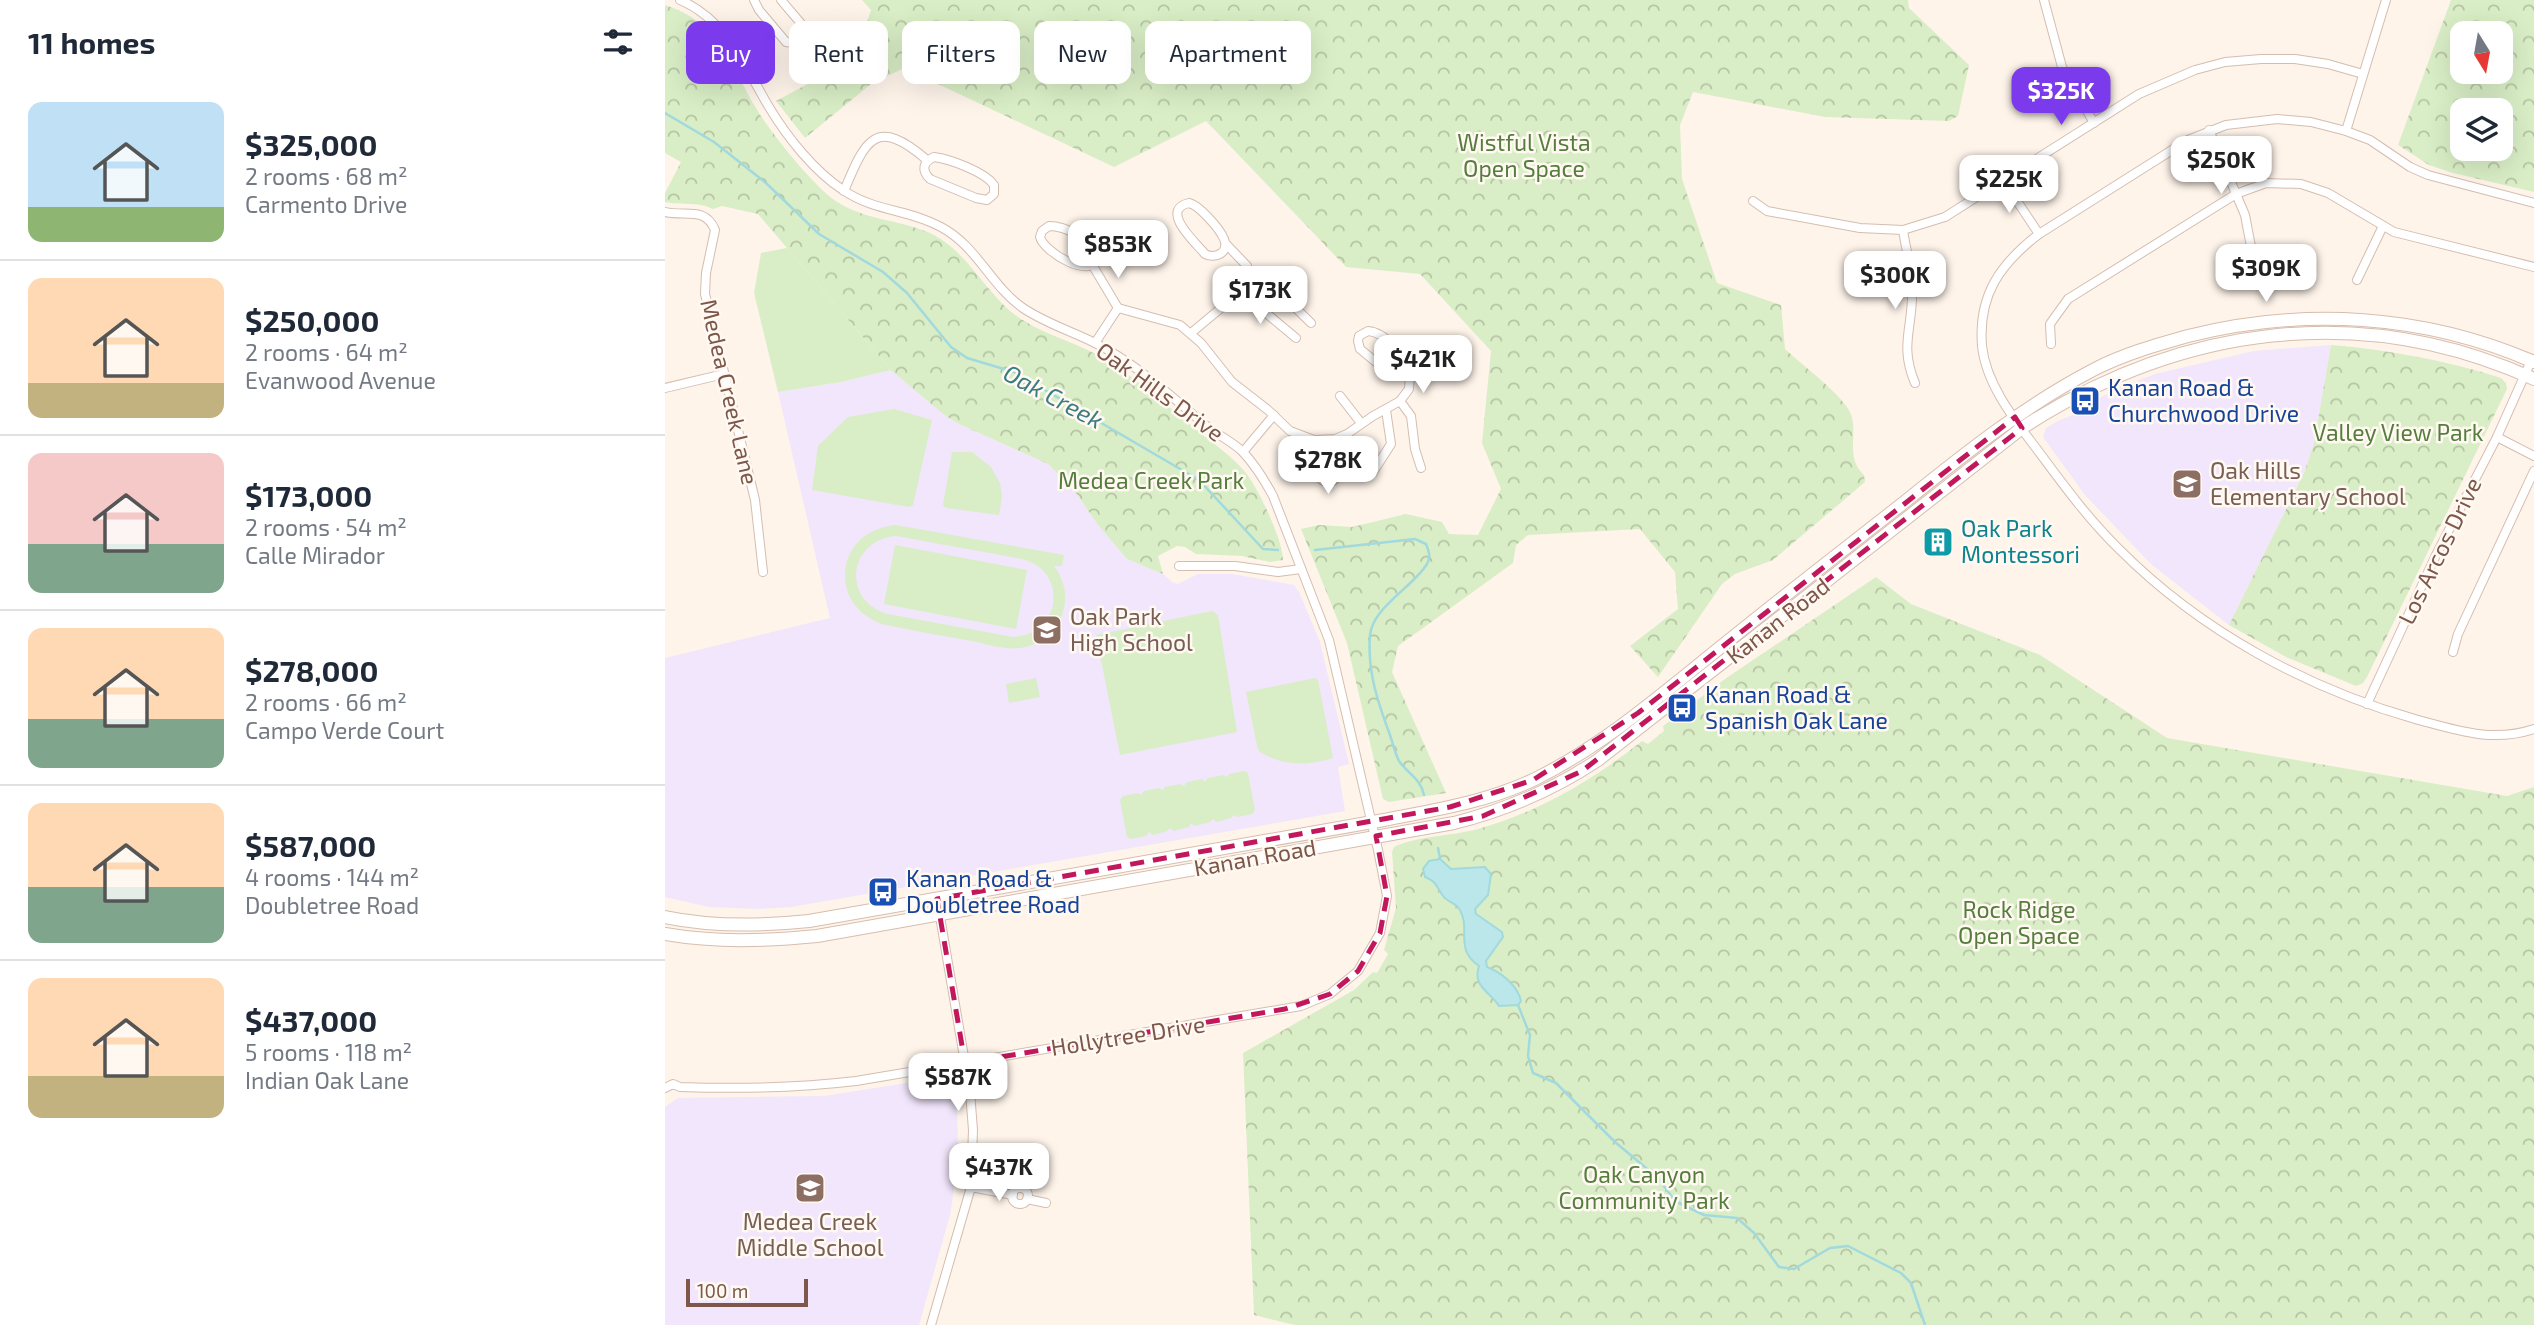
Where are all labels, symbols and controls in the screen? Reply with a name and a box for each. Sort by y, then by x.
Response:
chip: Buy [686,21,775,84]
chip: Rent [789,21,888,84]
chip: Filters [902,21,1020,84]
chip: New [1034,21,1131,84]
chip: Apartment [1145,21,1311,84]
north arrow [2450,21,2513,84]
map controls [2450,21,2513,161]
icon: filters [599,23,637,61]
text: 11 homes [28,24,155,60]
pin: $325K [2012,68,2110,127]
text: $325K [2027,76,2095,104]
button: layers [2450,98,2513,161]
text: $325,000 [245,126,377,162]
park label: Wistful Vista Open Space [1457,128,1591,182]
icon: home [84,130,168,214]
pin: $250K [2172,136,2270,196]
text: $250K [2187,145,2255,173]
pin: $225K [1960,156,2058,215]
text: 2 rooms · 68 m² [245,162,408,190]
text: $225K [1975,164,2043,192]
text: Carmento Drive [245,190,407,218]
pin: $853K [1069,220,1167,280]
text: $853K [1084,229,1152,257]
pin: $309K [2217,244,2315,304]
pin: $300K [1846,252,1944,311]
text: $309K [2231,253,2301,281]
text: $300K [1860,260,1930,288]
pin: $173K [1211,266,1309,326]
text: $173K [1228,275,1292,303]
street label: Medea Creek Lane [695,296,765,487]
text: $250,000 [245,302,379,338]
icon: home [84,306,168,390]
street label: Oak Hills Drive [1091,336,1230,447]
pin: $421K [1374,336,1472,395]
text: 2 rooms · 64 m² [245,338,408,366]
text: $421K [1390,344,1456,372]
water label: Oak Creek [999,357,1109,434]
text: Evanwood Avenue [245,366,436,394]
place label: Kanan Road & Churchwood Drive [2108,373,2299,427]
bus stop icon: Kanan Road & Churchwood Drive [2068,384,2102,418]
park label: Valley View Park [2313,418,2484,446]
pin: $278K [1279,436,1377,496]
text: $278K [1294,445,1362,473]
place label: Oak Hills Elementary School [2210,456,2406,510]
park label: Medea Creek Park [1058,466,1244,494]
school or university icon: Oak Hills Elementary School [2170,467,2204,501]
street label: Los Arcos Drive [2391,473,2487,629]
text: $173,000 [245,477,372,513]
icon: home [84,481,168,565]
text: 2 rooms · 54 m² [245,513,407,541]
place label: Oak Park Montessori [1961,514,2080,568]
building icon: Oak Park Montessori [1921,525,1955,559]
text: Calle Mirador [245,541,385,569]
street label: Kanan Road [1720,571,1835,669]
place label: Oak Park High School [1070,602,1193,656]
school or university icon: Oak Park High School [1030,613,1064,647]
text: $278,000 [245,652,378,688]
icon: home [84,656,168,740]
place label: Kanan Road & Spanish Oak Lane [1705,680,1888,734]
text: 2 rooms · 66 m² [245,688,407,716]
bus stop icon: Kanan Road & Spanish Oak Lane [1665,691,1699,725]
text: Campo Verde Court [245,716,444,744]
text: $587,000 [245,827,376,863]
icon: home [84,831,168,915]
street label: Kanan Road [1191,832,1318,882]
text: 4 rooms · 144 m² [245,863,419,891]
place label: Kanan Road & Doubletree Road [906,864,1080,918]
bus stop icon: Kanan Road & Doubletree Road [866,875,900,909]
text: Doubletree Road [245,891,419,919]
park label: Rock Ridge Open Space [1958,895,2080,949]
text: $437,000 [245,1002,377,1038]
icon: home [84,1006,168,1090]
street label: Hollytree Drive [1049,1009,1207,1061]
text: 5 rooms · 118 m² [245,1038,412,1066]
pin: $587K [909,1054,1007,1113]
text: $587K [924,1062,992,1090]
text: Indian Oak Lane [245,1066,409,1094]
pin: $437K [950,1144,1048,1203]
text: $437K [965,1152,1033,1180]
park label: Oak Canyon Community Park [1558,1160,1730,1214]
school or university icon: Medea Creek Middle School [793,1171,827,1205]
place label: Medea Creek Middle School [736,1207,884,1261]
scale bar [686,1276,809,1308]
text: 100 m [697,1279,748,1302]

